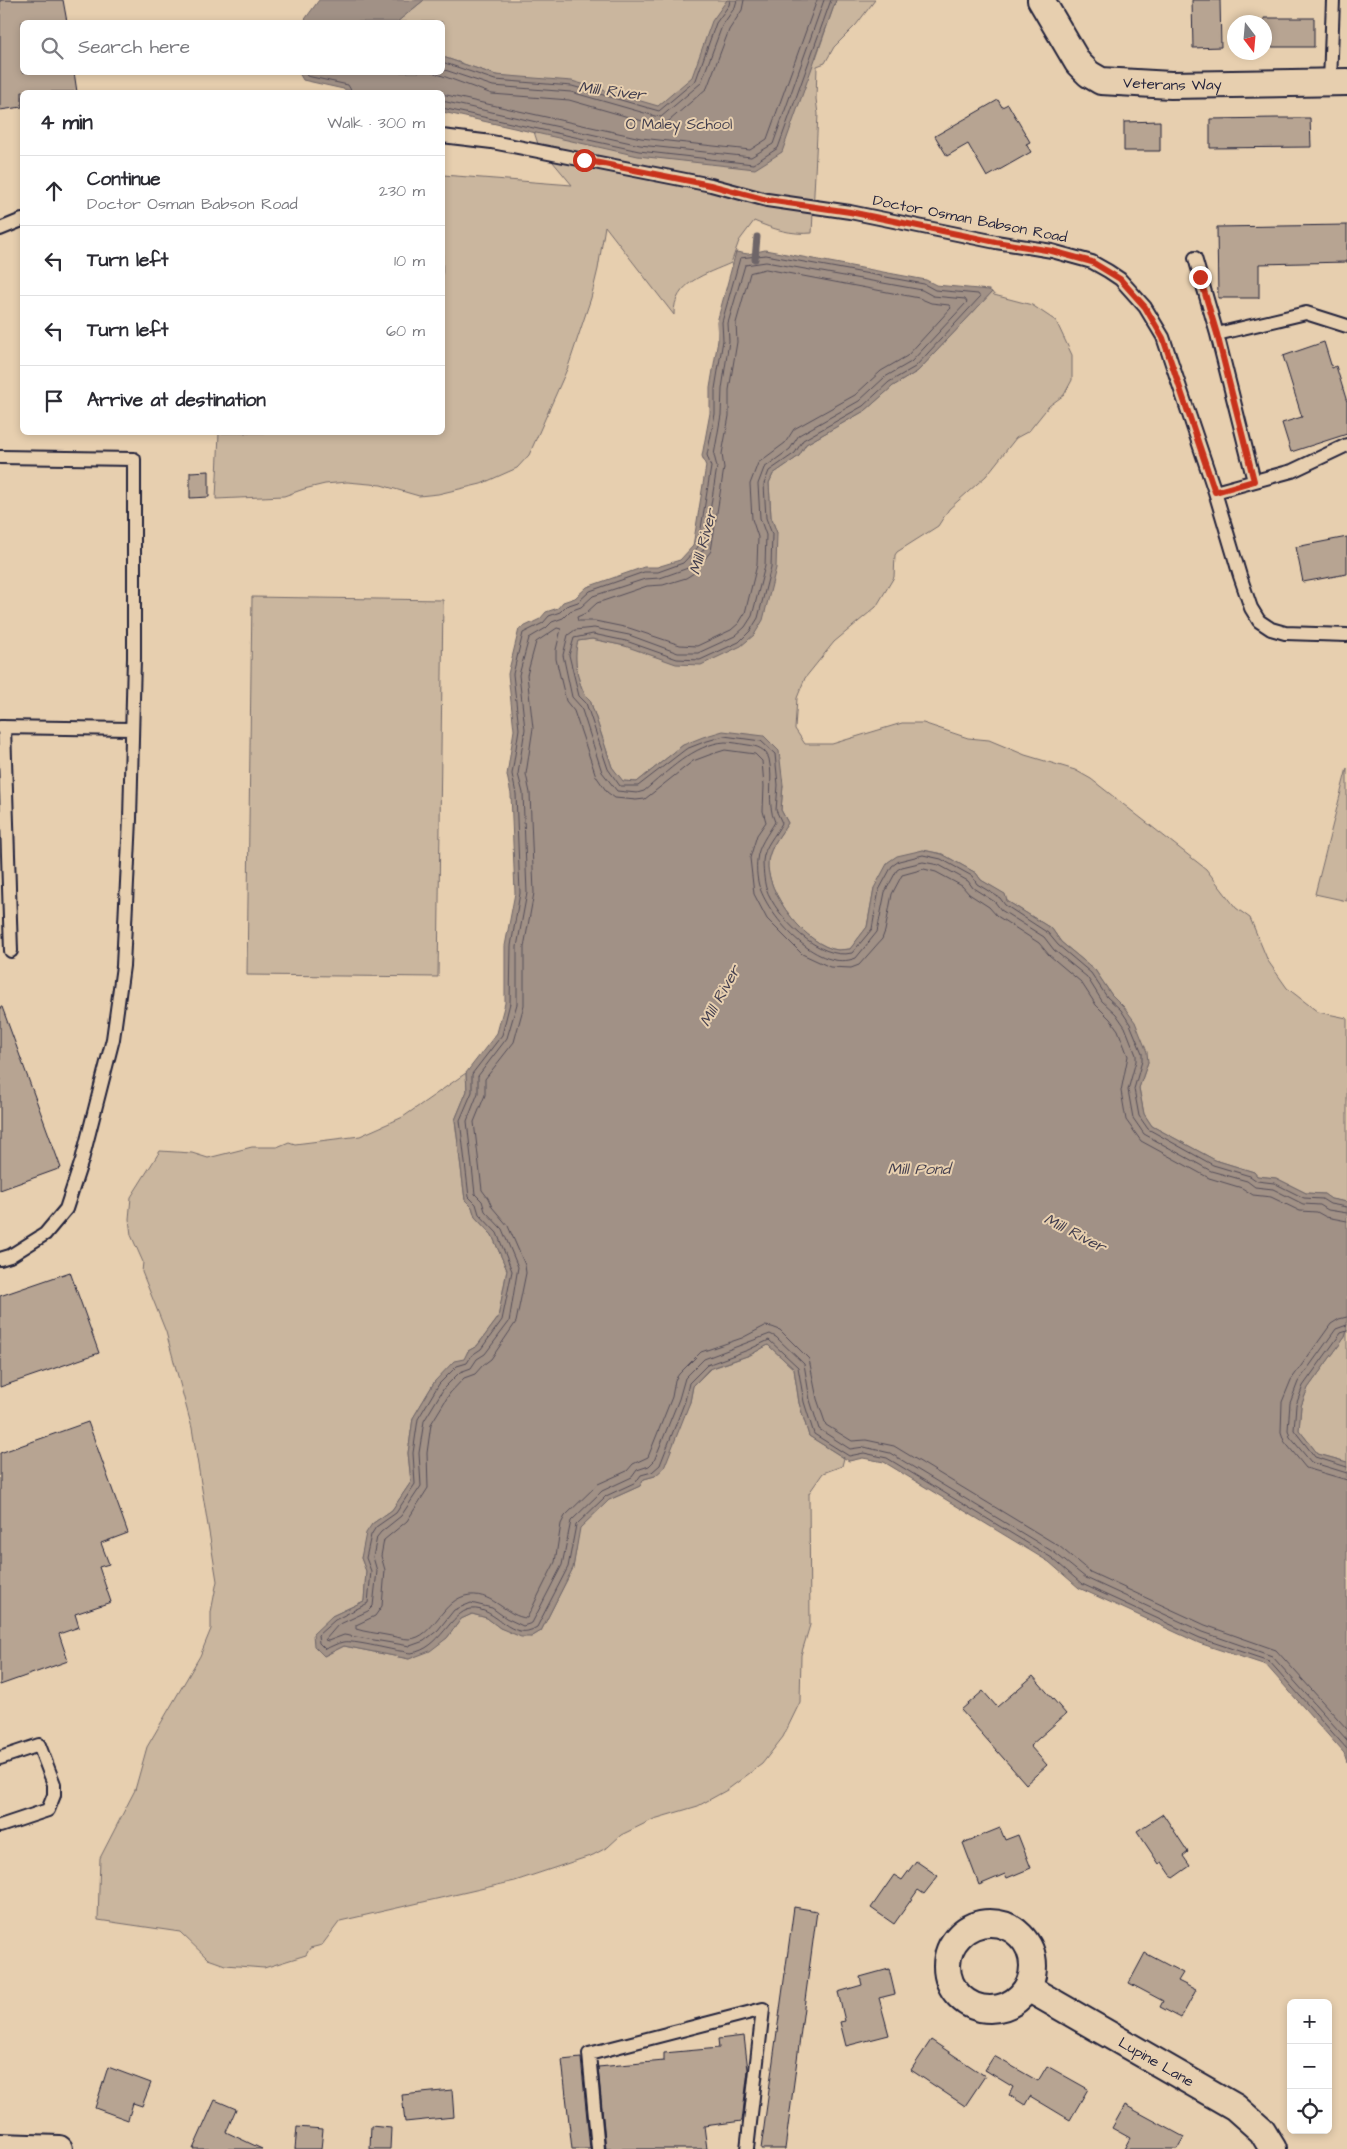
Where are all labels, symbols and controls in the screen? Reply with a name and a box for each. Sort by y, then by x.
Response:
north arrow [1227,15,1272,60]
search box [20,20,445,75]
icon: search [38,34,66,62]
text: Search here [78,34,190,61]
street label: Veterans Way [1123,72,1222,96]
water label: Mill River [578,76,649,106]
text: 4 min [40,108,93,137]
text: Walk · 300 m [327,112,425,134]
park label: O Maley School [626,114,732,136]
route start [573,149,596,172]
text: Continue [87,166,161,193]
icon: ahead [40,177,68,205]
text: 230 m [379,180,425,202]
street label: Doctor Osman Babson Road [871,190,1069,248]
text: Doctor Osman Babson Road [87,193,298,215]
icon: left [40,247,68,275]
text: Turn left [87,247,168,274]
text: 10 m [394,250,425,272]
route end [1189,266,1212,289]
icon: left [40,317,68,345]
text: Turn left [87,317,168,344]
text: 60 m [386,320,425,342]
icon: arrive [40,387,68,415]
text: Arrive at destination [87,387,266,414]
water label: Mill River [684,505,723,577]
water label: Mill River [694,960,747,1031]
water label: Mill Pond [888,1158,953,1180]
water label: Mill River [1040,1208,1112,1259]
map controls [1287,1999,1332,2134]
button: + [1287,1999,1332,2044]
street label: Lupine Lane [1115,2032,1198,2092]
button: − [1287,2044,1332,2089]
button: locate [1287,2089,1332,2134]

